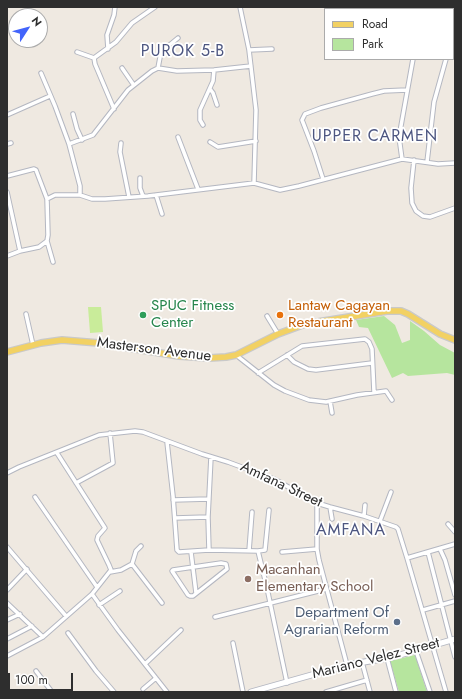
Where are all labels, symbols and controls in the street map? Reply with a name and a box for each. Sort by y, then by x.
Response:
north arrow [8,8,48,48]
legend [324,8,454,60]
text: N [28,13,46,30]
text: Road [362,15,388,33]
text: Park [362,35,383,53]
district label: PUROK 5-B [141,42,225,62]
district label: UPPER CARMEN [312,127,438,147]
place label: SPUC Fitness Center [151,297,234,332]
place label: Lantaw Cagayan Restaurant [288,297,390,332]
marker: SPUC Fitness Center [138,310,148,320]
marker: Lantaw Cagayan Restaurant [275,310,285,320]
street label: Masterson Avenue [96,334,212,366]
street label: Amfana Street [237,458,325,512]
district label: AMFANA [316,521,386,541]
place label: Macanhan Elementary School [256,561,373,596]
marker: Macanhan Elementary School [243,574,253,584]
place label: Department Of Agrarian Reform [284,604,389,639]
marker: Department Of Agrarian Reform [392,617,402,627]
street label: Mariano Velez Street [310,634,442,684]
scale bar [10,665,75,691]
text: 100 m [15,671,48,689]

